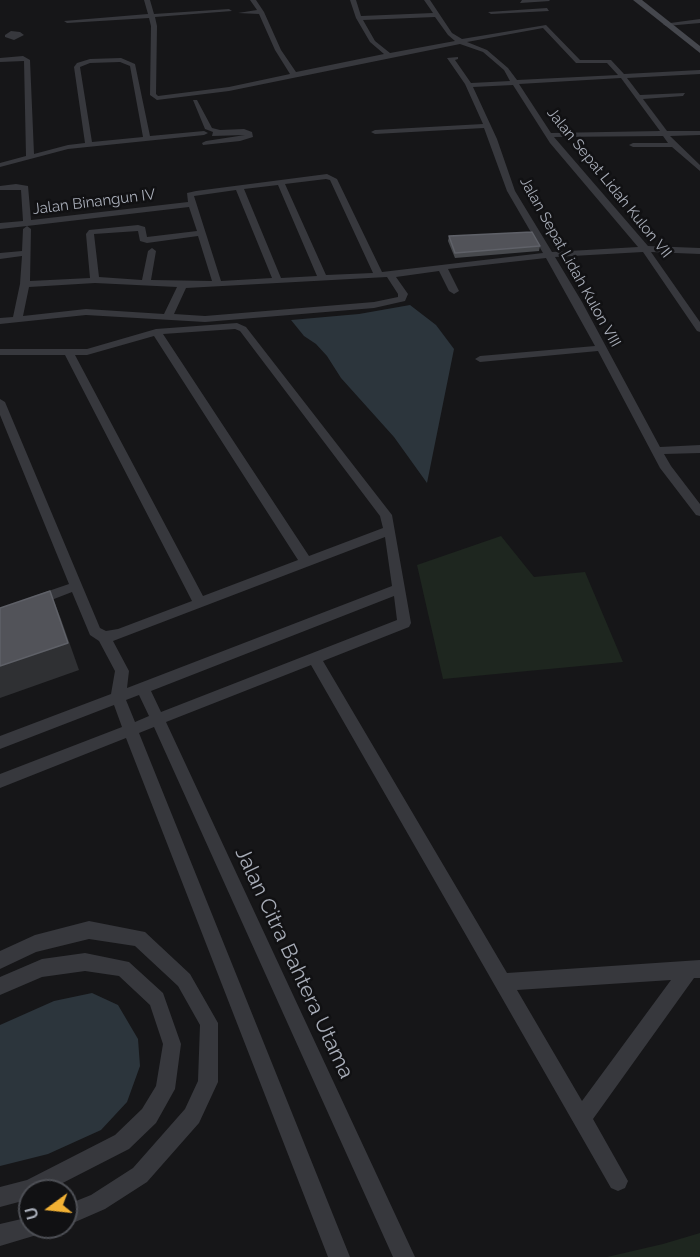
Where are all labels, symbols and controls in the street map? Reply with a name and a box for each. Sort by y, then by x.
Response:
street label: Jalan Sepat Lidah Kulon VII [543,104,675,262]
street label: Jalan Sepat Lidah Kulon VIII [516,174,624,350]
street label: Jalan Binangun IV [32,186,156,218]
street label: Jalan Citra Bahtera Utama [229,843,359,1083]
north arrow [18,1179,78,1239]
text: U [21,1205,43,1222]

